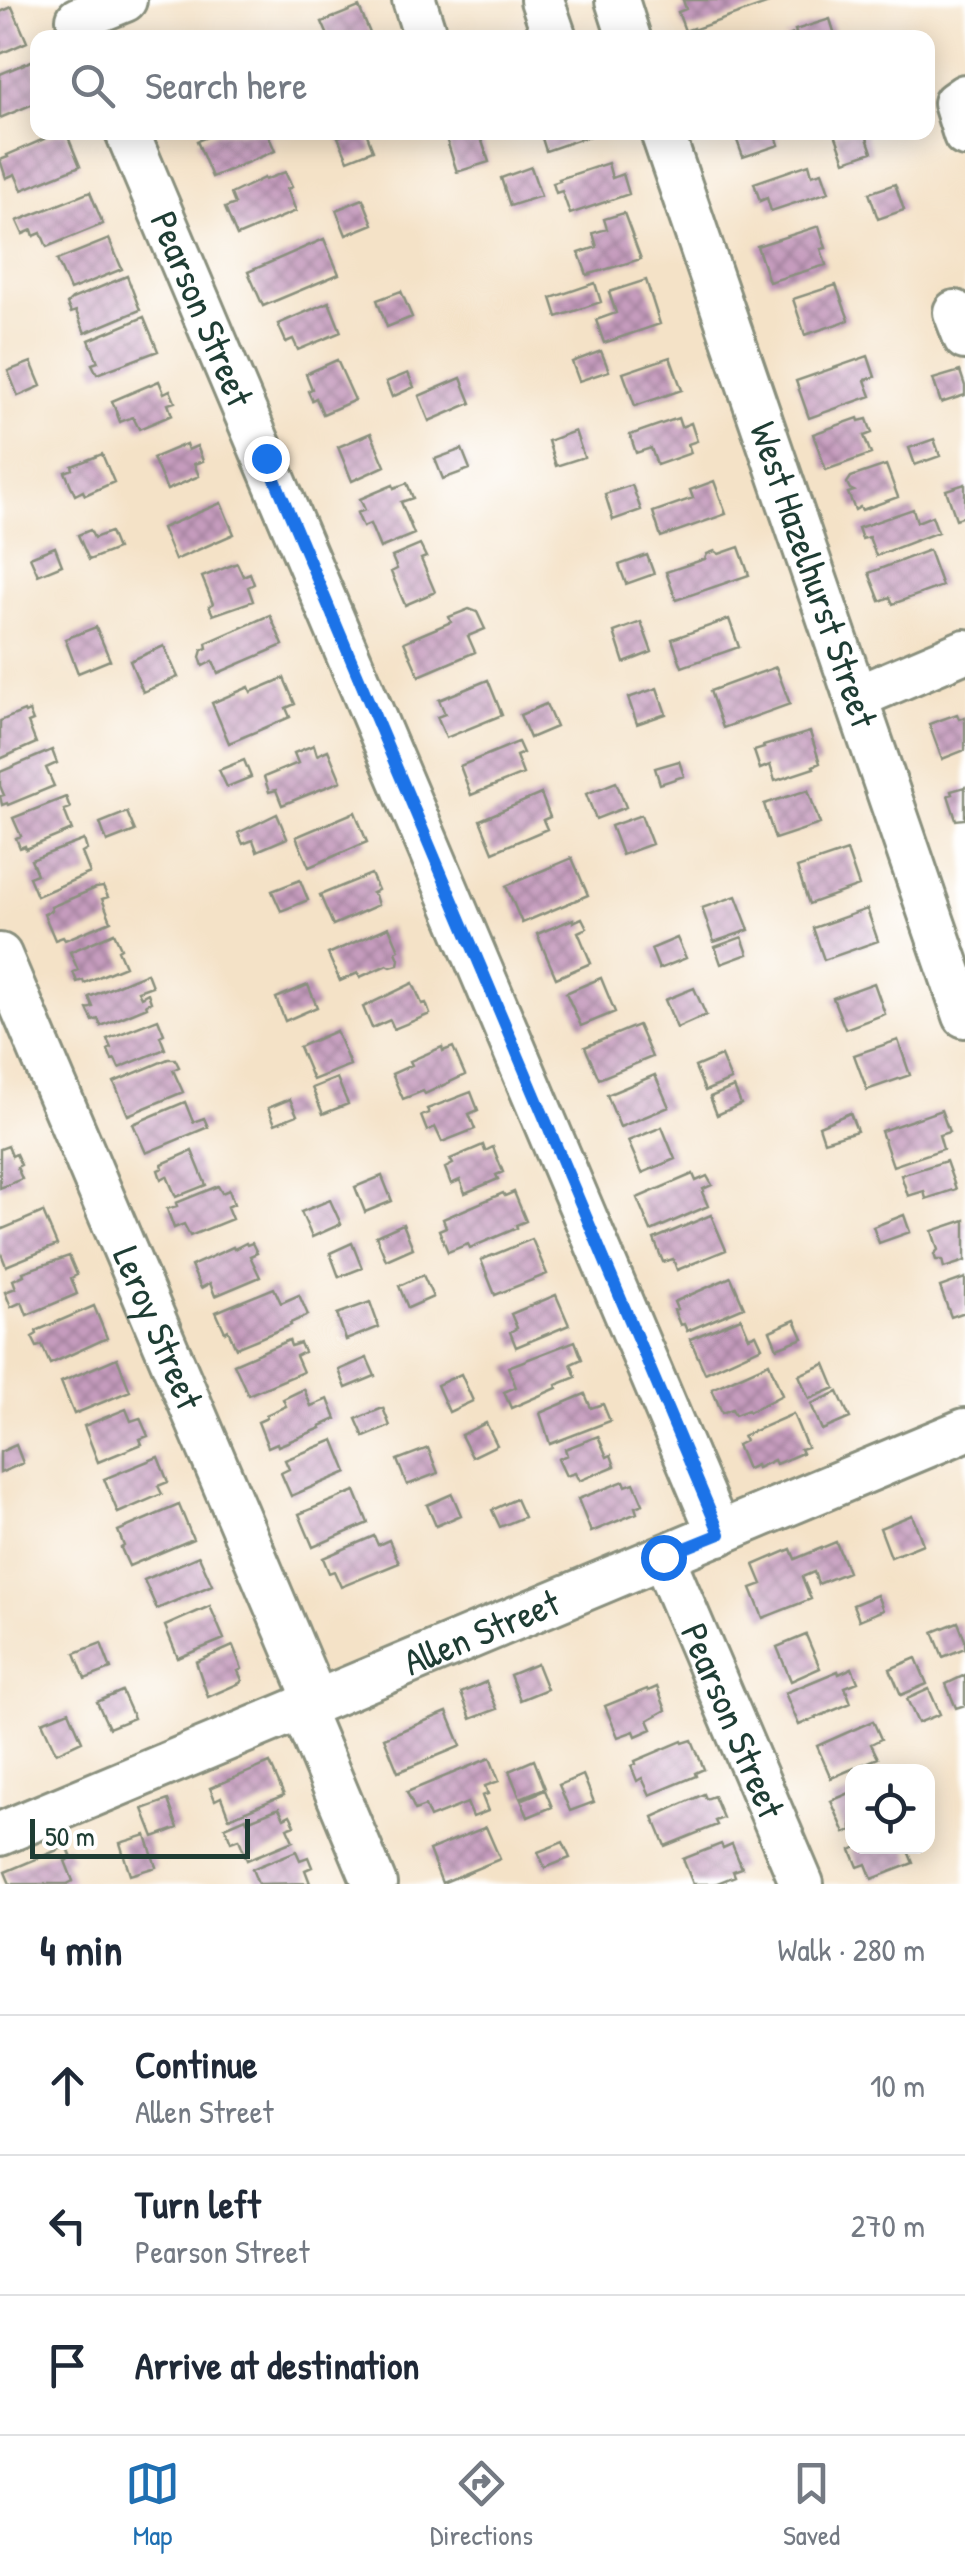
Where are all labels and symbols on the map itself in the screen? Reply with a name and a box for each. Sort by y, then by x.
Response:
street label: Pearson Street [138,203,267,415]
street label: West Hazelhurst Street [738,415,891,735]
route end [244,436,290,482]
street label: Leroy Street [101,1238,217,1418]
route start [641,1535,687,1581]
street label: Allen Street [395,1575,568,1687]
street label: Pearson Street [669,1615,798,1827]
scale bar [30,1814,250,1858]

